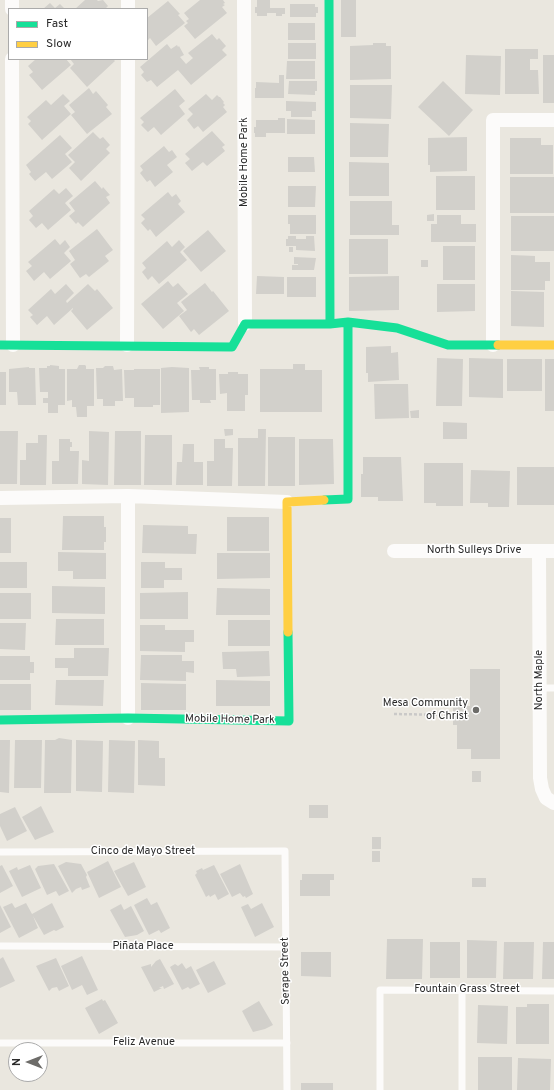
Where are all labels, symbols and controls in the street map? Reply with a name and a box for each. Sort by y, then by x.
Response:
legend [8,8,148,60]
text: Fast [46,16,68,32]
text: Slow [46,36,72,52]
street label: Mobile Home Park [238,117,252,207]
street label: North Sulleys Drive [427,544,521,558]
street label: North Maple [533,650,547,710]
place label: Mesa Community of Christ [383,697,468,723]
marker: Mesa Community of Christ [471,705,481,715]
street label: Mobile Home Park [185,713,275,727]
street label: Cinco de Mayo Street [91,845,195,859]
street label: Serape Street [279,937,293,1005]
street label: Piñata Place [112,940,174,954]
street label: Fountain Grass Street [414,983,520,997]
street label: Feliz Avenue [113,1036,175,1050]
north arrow [8,1042,48,1082]
text: N [10,1058,24,1066]

